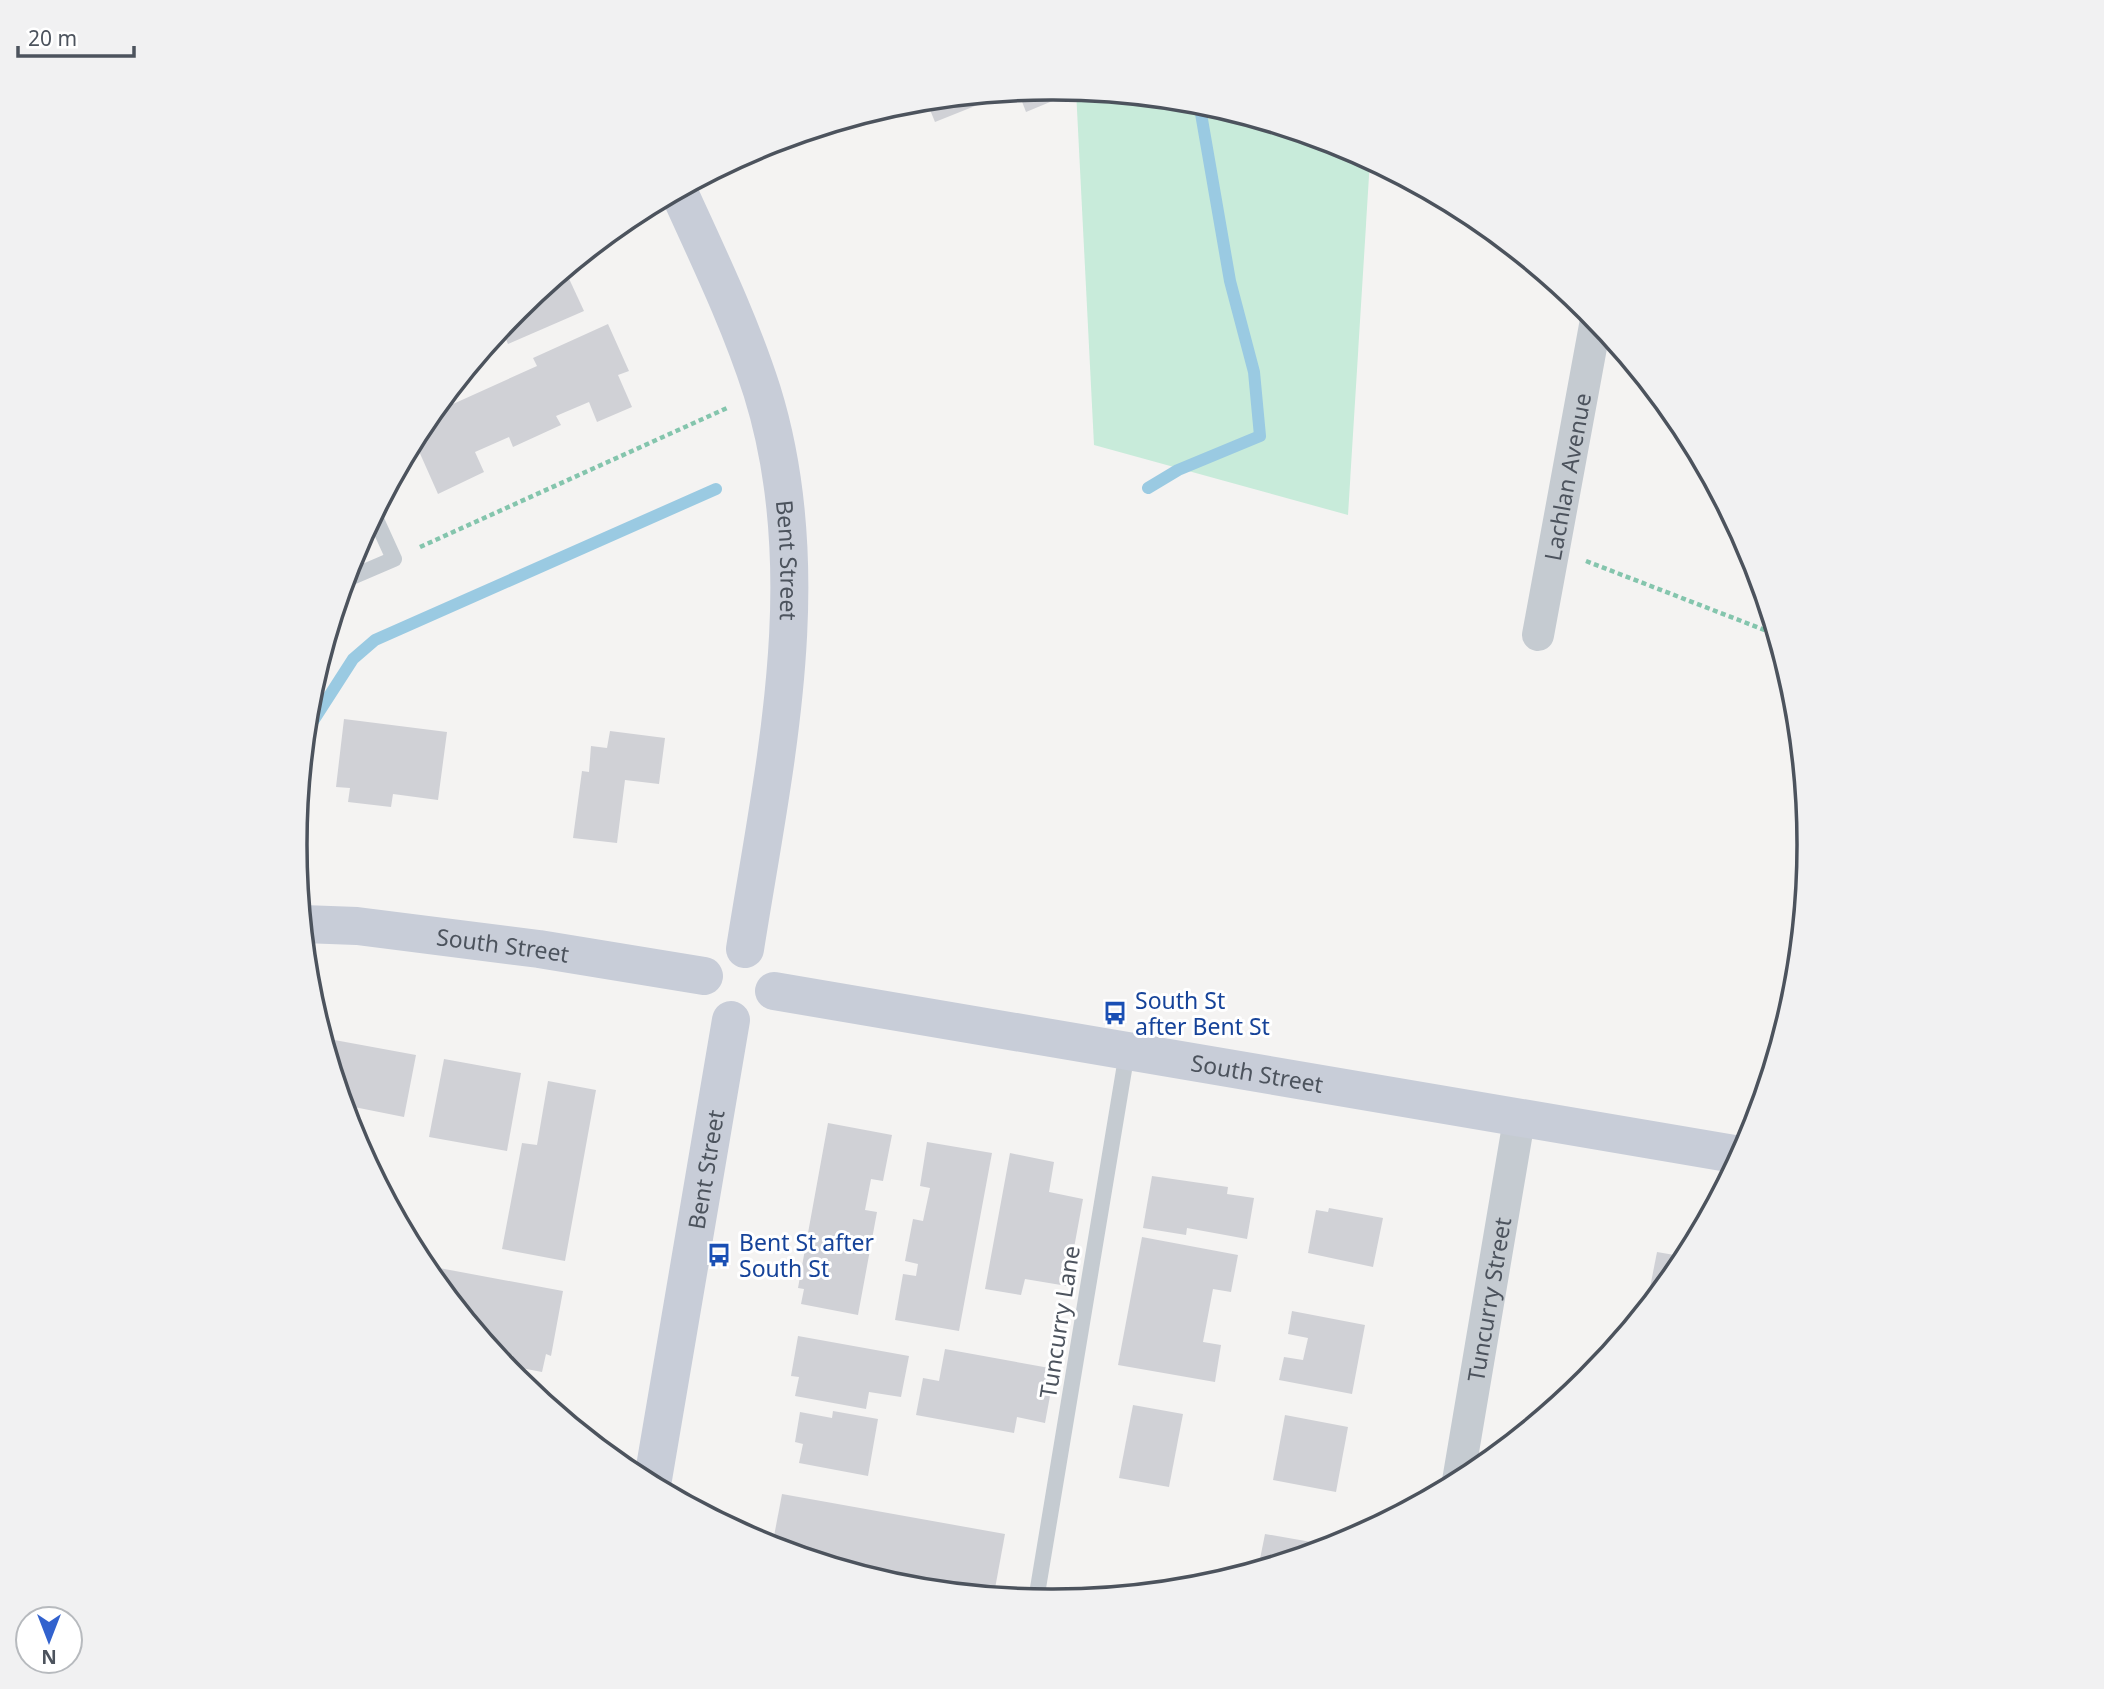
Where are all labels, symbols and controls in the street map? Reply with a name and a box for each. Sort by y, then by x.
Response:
scale bar [18,14,133,58]
text: 20 m [28,24,77,52]
street label: Lachlan Avenue [1536,390,1598,563]
street label: Bent Street [769,499,805,621]
street label: South Street [435,920,571,970]
place label: South St after Bent St [1135,984,1270,1042]
bus stop icon: South St after Bent St [1101,999,1129,1027]
street label: South Street [1189,1046,1326,1100]
street label: Bent Street [680,1107,731,1232]
street label: Tuncurry Street [1459,1215,1518,1384]
place label: Bent St after South St [739,1226,874,1284]
bus stop icon: Bent St after South St [705,1241,733,1269]
street label: Tuncurry Lane [1031,1243,1087,1401]
north arrow [14,1605,84,1675]
text: N [41,1644,57,1670]

